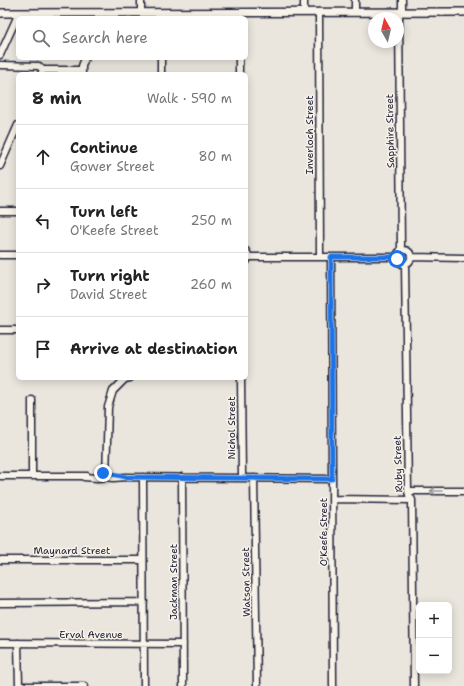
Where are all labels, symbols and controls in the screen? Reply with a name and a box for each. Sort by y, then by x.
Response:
north arrow [368,12,404,48]
search box [16,16,248,60]
icon: search [30,27,52,49]
text: Search here [62,28,148,48]
text: 8 min [32,87,82,109]
text: Walk · 590 m [147,90,232,107]
street label: Sapphire Street [383,94,397,168]
street label: Inverloch Street [303,95,316,175]
text: Continue [70,138,138,158]
icon: ahead [32,146,54,168]
text: 80 m [198,148,232,165]
text: Gower Street [70,158,155,175]
text: Turn left [70,202,138,222]
icon: left [32,210,54,232]
text: 250 m [191,212,232,229]
text: O'Keefe Street [70,222,159,239]
route start [388,250,406,268]
text: Turn right [70,266,150,286]
icon: right [32,274,54,296]
text: 260 m [190,276,232,293]
text: David Street [70,286,147,303]
icon: arrive [32,338,54,360]
text: Arrive at destination [70,339,238,359]
street label: Nichol Street [225,396,238,460]
street label: Ruby Street [391,435,405,493]
route end [94,464,112,482]
one-way arrow [430,487,443,495]
street label: O'Keefe Street [317,498,330,566]
street label: Maynard Street [34,544,110,557]
street label: Jackman Street [167,544,180,620]
street label: Watson Street [239,547,253,617]
map controls [416,602,452,674]
button: + [416,602,452,638]
street label: Erval Avenue [59,628,123,641]
button: − [416,638,452,674]

